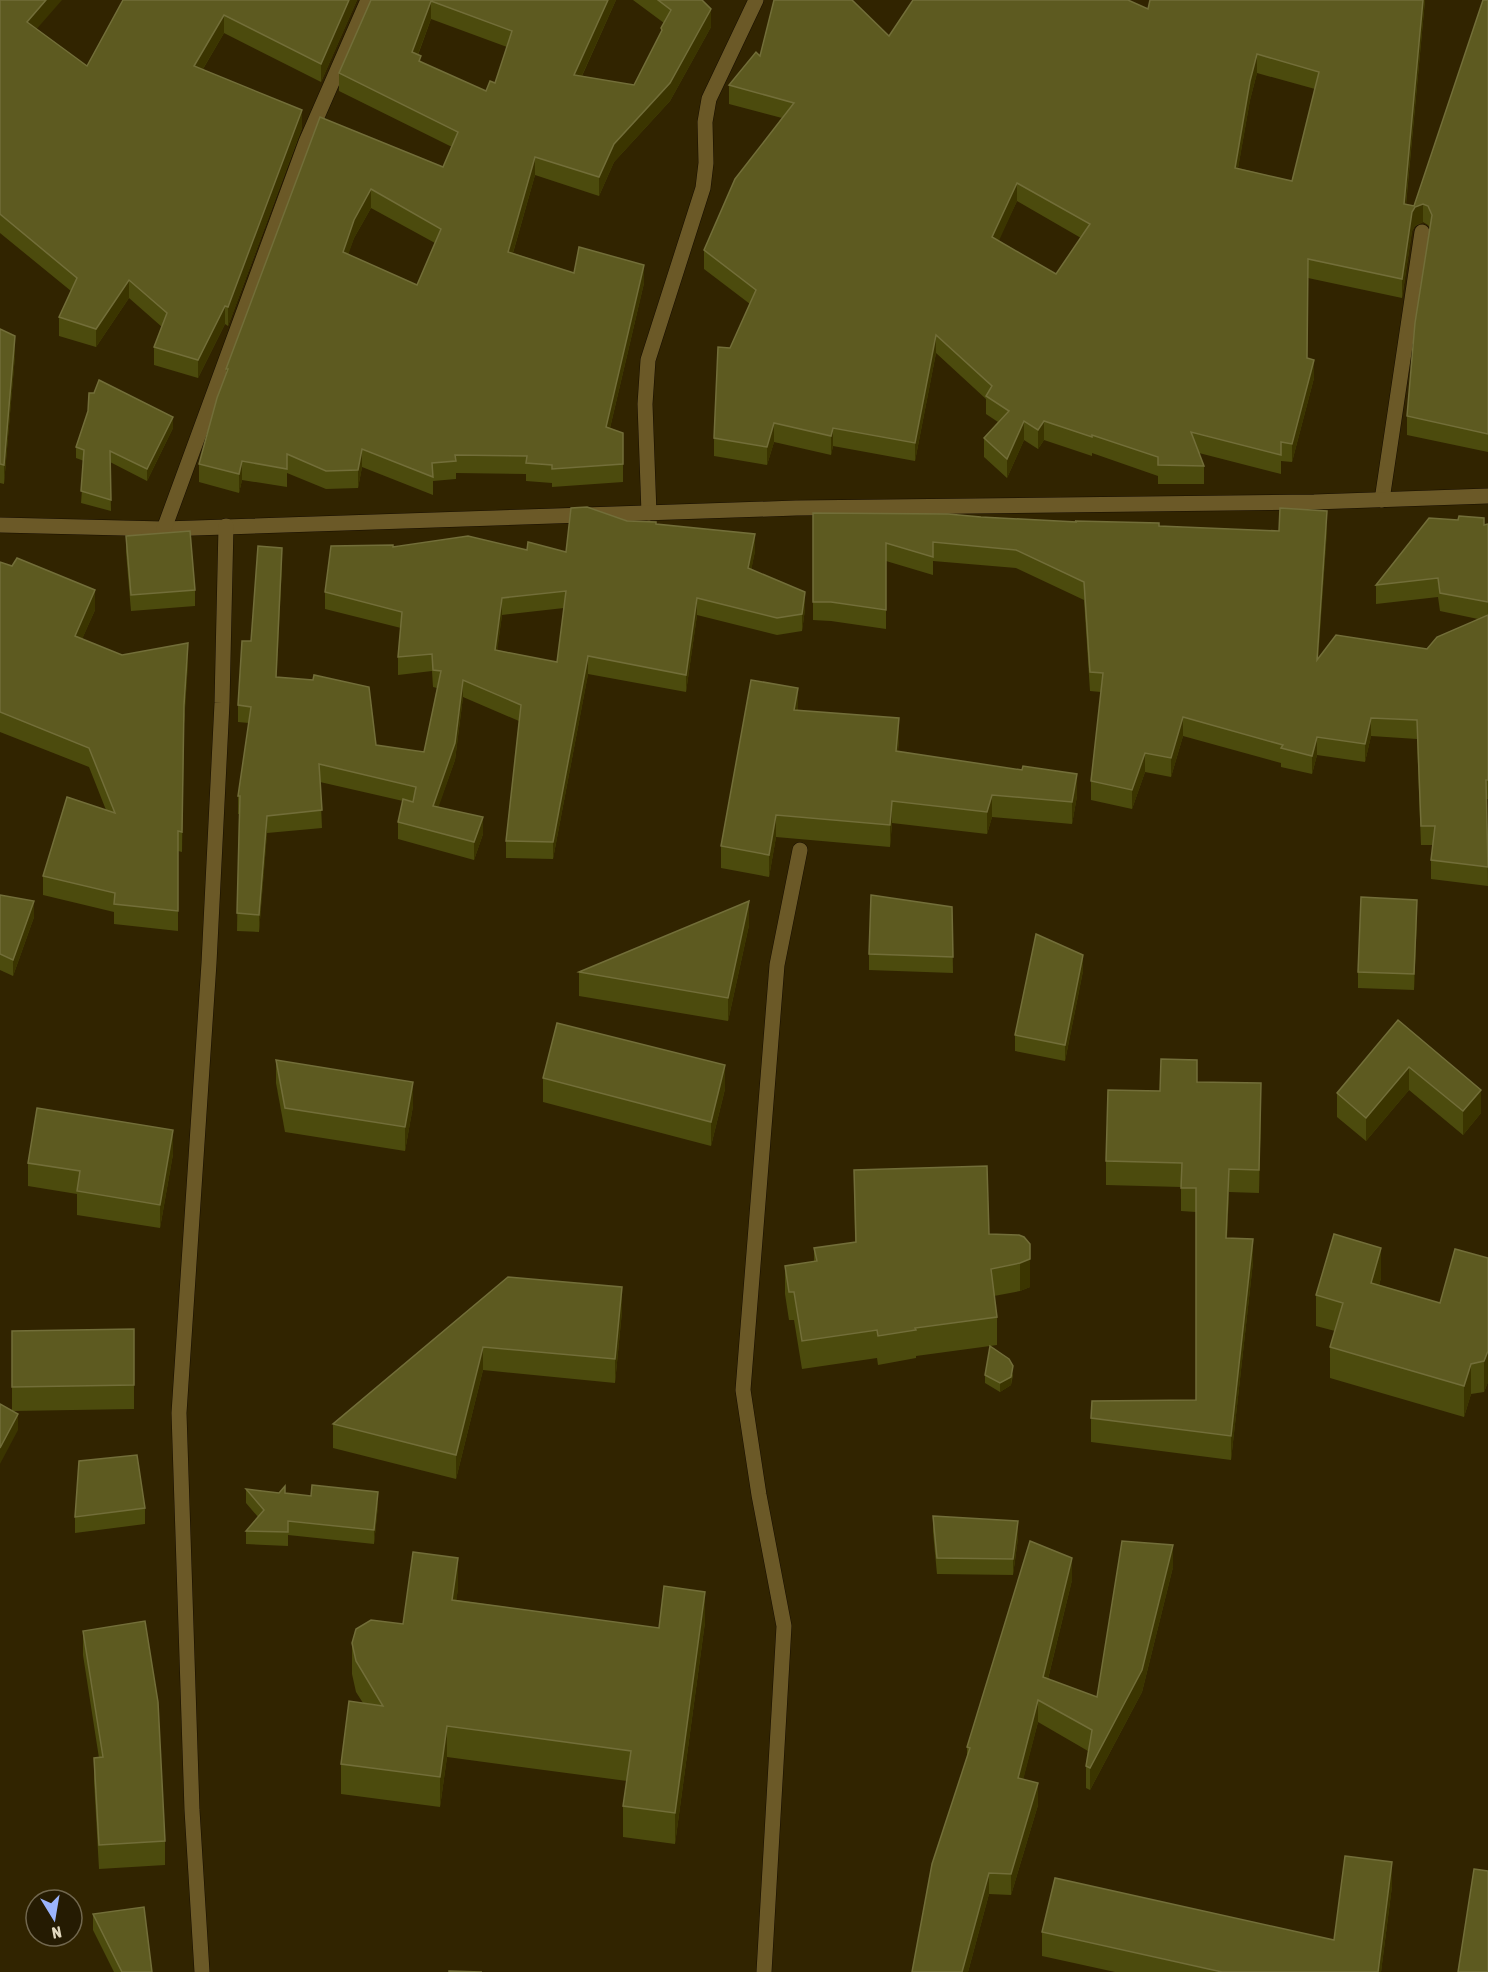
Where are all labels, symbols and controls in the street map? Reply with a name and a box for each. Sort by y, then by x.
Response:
north arrow [24,1888,84,1948]
text: N [51,1923,63,1942]

